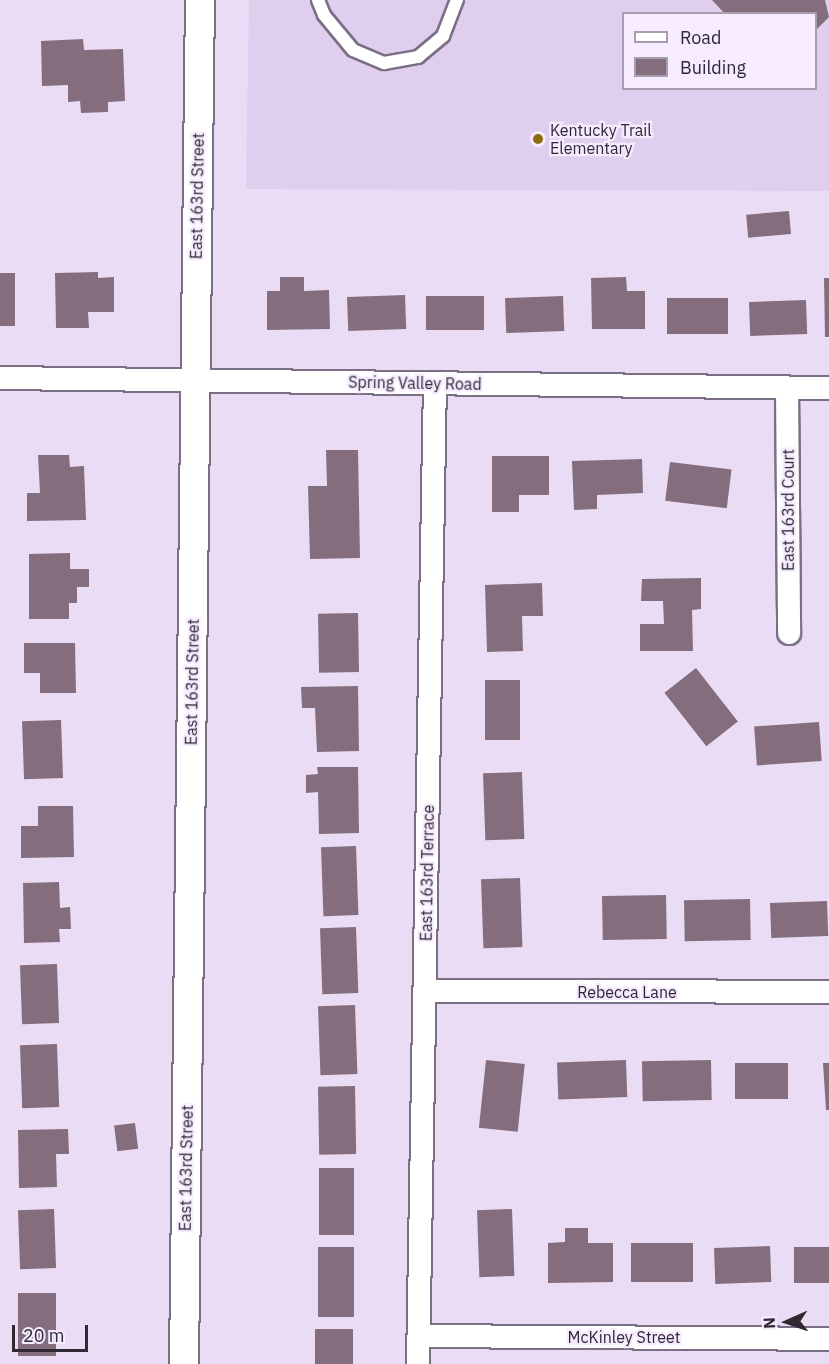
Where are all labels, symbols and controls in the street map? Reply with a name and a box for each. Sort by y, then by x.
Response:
legend [622,12,817,90]
text: Road [680,26,721,49]
text: Building [680,56,746,79]
place label: Kentucky Trail Elementary [550,120,652,158]
marker: Kentucky Trail Elementary [531,132,545,146]
street label: East 163rd Street [186,133,208,259]
street label: Spring Valley Road [348,372,482,394]
street label: East 163rd Court [778,449,798,571]
street label: East 163rd Street [181,619,203,745]
street label: East 163rd Terrace [416,805,438,941]
street label: Rebecca Lane [577,982,677,1002]
street label: East 163rd Street [175,1105,197,1231]
north arrow [757,1292,817,1352]
scale bar [15,1313,92,1351]
text: N [759,1317,779,1329]
text: 20 m [23,1324,65,1347]
street label: McKinley Street [568,1327,680,1347]

